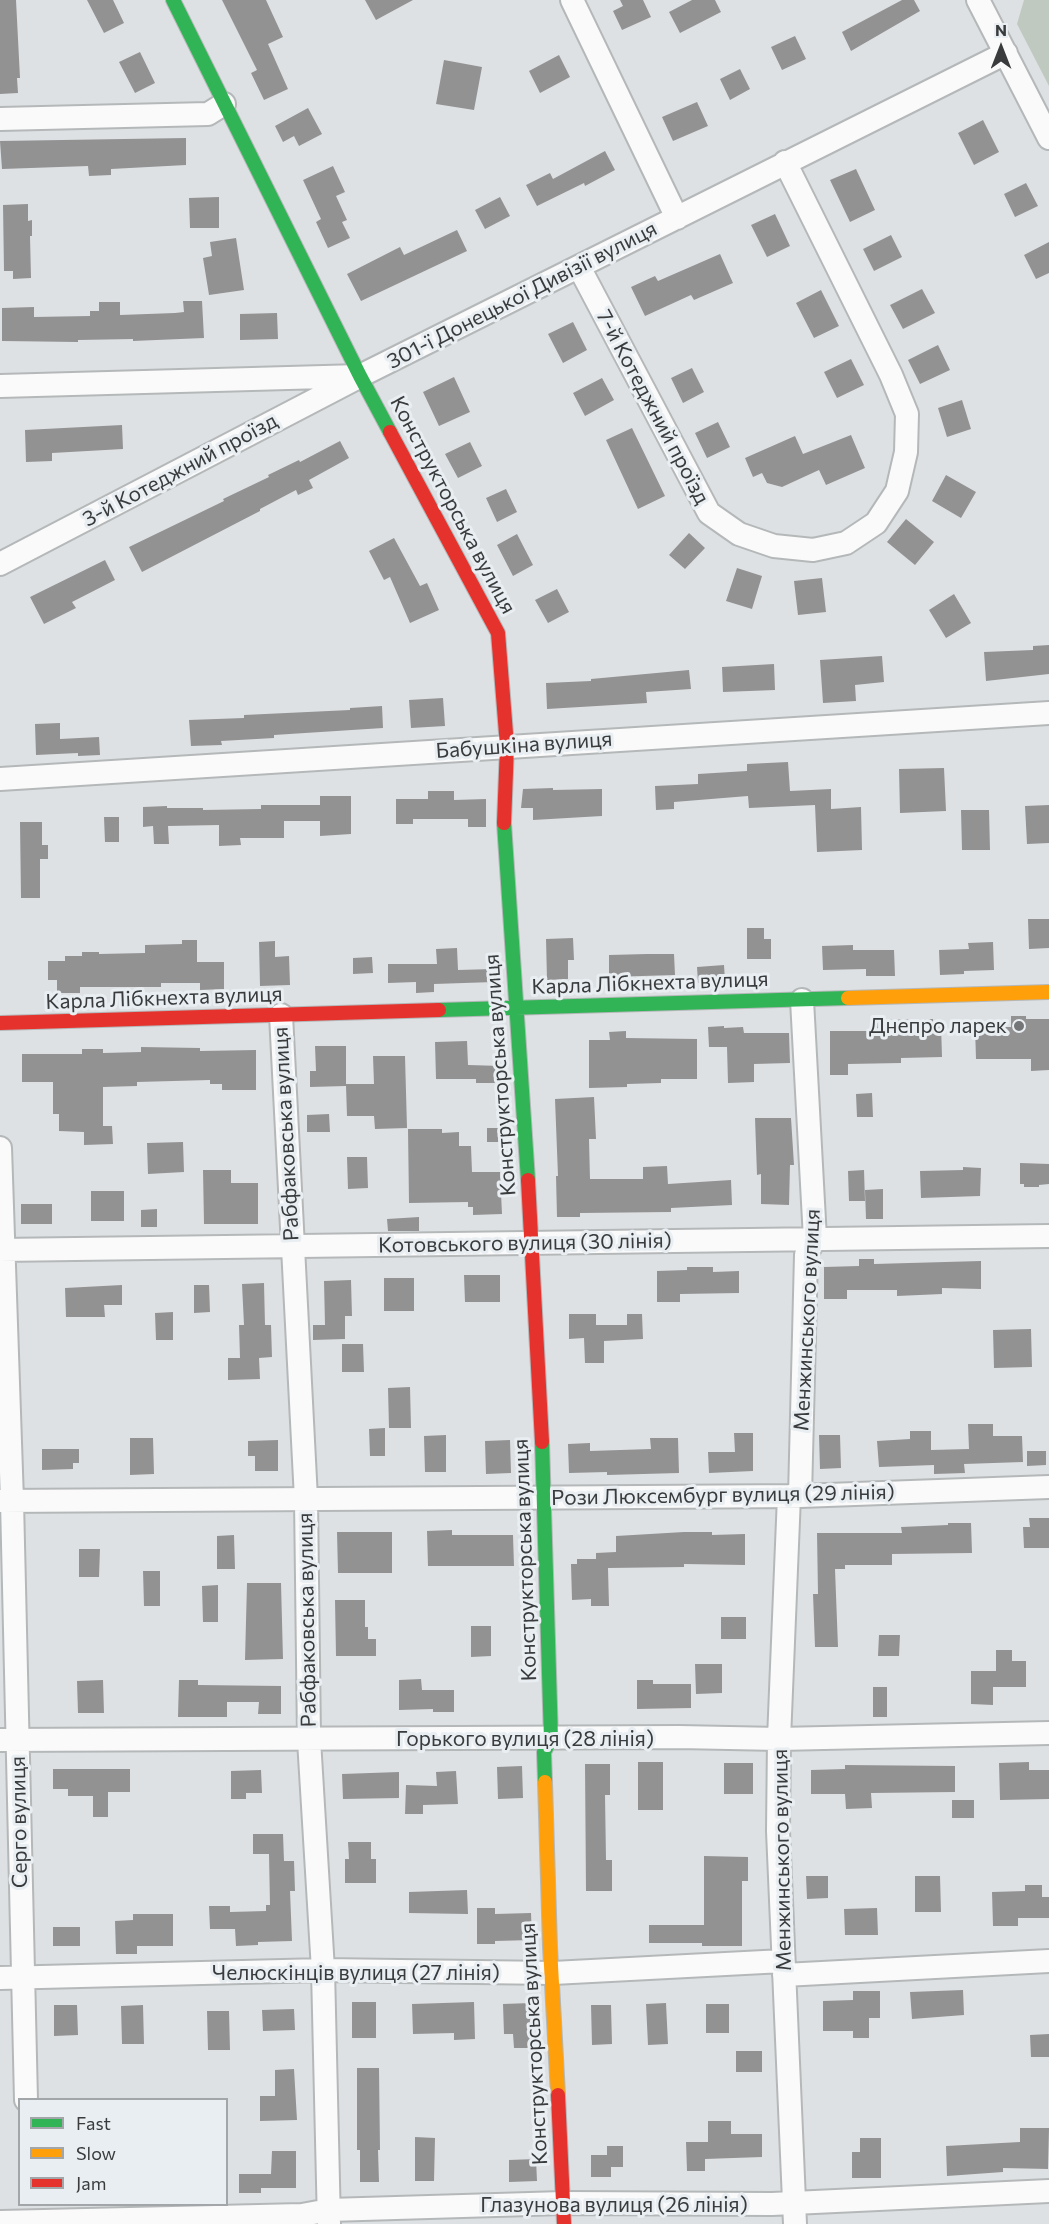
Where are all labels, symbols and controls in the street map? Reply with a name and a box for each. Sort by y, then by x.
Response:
north arrow [971,18,1031,78]
text: N [995,20,1007,39]
street label: 301-ї Донецької Дивізії вулиця [383,216,661,374]
street label: 7-й Котеджний проїзд [591,306,715,508]
street label: Конструкторська вулиця [385,392,521,618]
street label: 3-й Котеджний проїзд [78,408,282,532]
street label: Бабушкіна вулиця [435,726,613,764]
street label: Конструкторська вулиця [479,953,521,1197]
street label: Карла Лібкнехта вулиця [531,966,769,1000]
street label: Карла Лібкнехта вулиця [45,981,283,1015]
place label: Днепро ларек [869,1013,1007,1039]
marker: Днепро ларек [1012,1019,1026,1033]
street label: Рабфаковська вулиця [268,1026,304,1242]
street label: Менжинського вулиця [789,1208,825,1432]
street label: Котовського вулиця (30 лiнiя) [378,1228,672,1258]
street label: Конструкторська вулиця [508,1438,542,1682]
street label: Рози Люксембург вулиця (29 лiнiя) [551,1479,895,1511]
street label: Рабфаковська вулиця [293,1512,321,1728]
street label: Горького вулиця (28 лiнiя) [396,1726,654,1752]
street label: Менжинського вулиця [767,1749,797,1971]
street label: Серго вулиця [5,1756,33,1888]
street label: Конструкторська вулиця [515,1922,553,2166]
street label: Челюскінців вулиця (27 лiнiя) [212,1960,500,1986]
legend [18,2098,228,2206]
text: Fast [76,2112,111,2134]
text: Slow [76,2142,116,2164]
text: Jam [76,2172,106,2194]
street label: Глазунова вулиця (26 лiнiя) [480,2192,748,2218]

